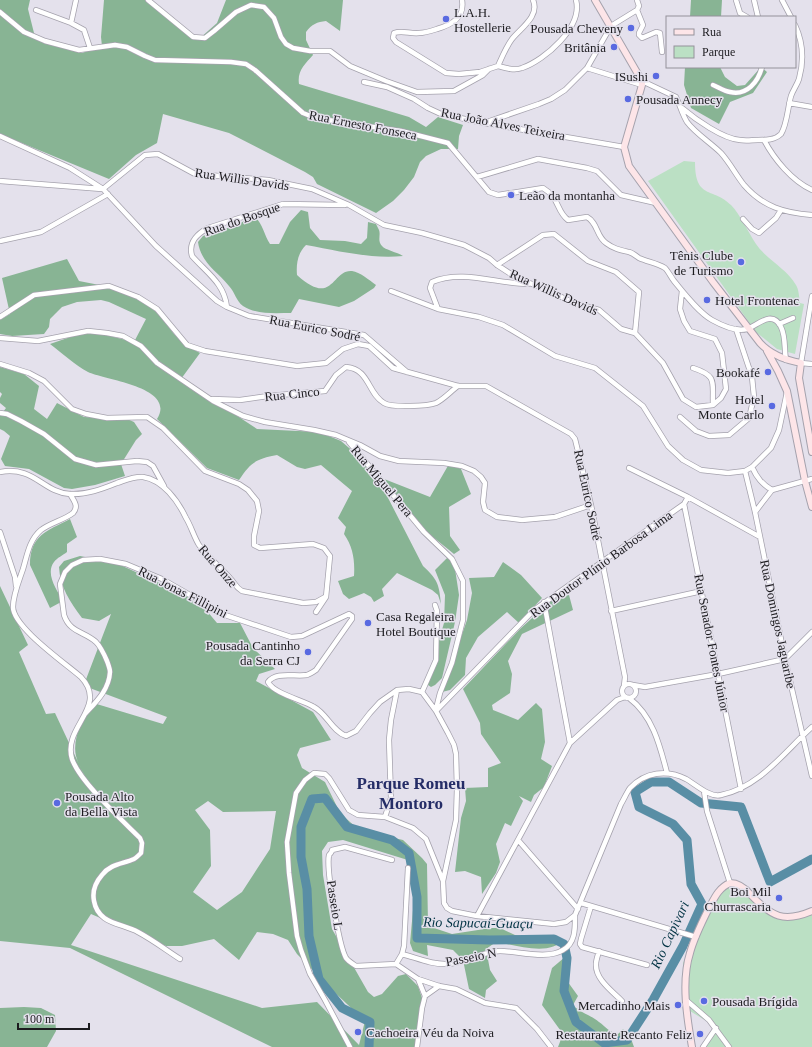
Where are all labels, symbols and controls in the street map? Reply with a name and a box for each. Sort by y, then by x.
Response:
place label: L.A.H. Hostellerie [454,5,511,35]
marker: L.A.H. Hostellerie [441,14,451,24]
legend [666,16,796,68]
place label: Pousada Cheveny [530,21,623,36]
marker: Pousada Cheveny [626,23,636,33]
text: Rua [702,25,722,39]
place label: Britânia [564,40,606,55]
marker: Britânia [609,42,619,52]
text: Parque [702,45,735,59]
place label: ISushi [615,69,648,84]
marker: ISushi [651,71,661,81]
place label: Pousada Annecy [636,92,723,107]
marker: Pousada Annecy [623,94,633,104]
street label: Rua João Alves Teixeira [440,105,567,143]
street label: Rua Ernesto Fonseca [308,107,419,143]
street label: Rua Willis Davids [194,165,290,193]
place label: Leão da montanha [519,188,615,203]
marker: Leão da montanha [506,190,516,200]
street label: Rua do Bosque [202,199,282,239]
place label: Tênis Clube de Turismo [670,248,733,278]
marker: Tênis Clube de Turismo [736,257,746,267]
street label: Rua Willis Davids [507,266,601,318]
place label: Hotel Frontenac [715,293,799,308]
marker: Hotel Frontenac [702,295,712,305]
street label: Rua Eurico Sodré [268,312,362,344]
place label: Bookafé [716,365,760,380]
marker: Bookafé [763,367,773,377]
street label: Rua Cinco [264,384,320,404]
place label: Hotel Monte Carlo [698,392,764,422]
marker: Hotel Monte Carlo [767,401,777,411]
street label: Rua Miguel Pera [348,442,416,520]
street label: Rua Eurico Sodré [571,448,605,542]
street label: Rua Doutor Plínio Barbosa Lima [527,507,675,621]
street label: Rua Onze [195,542,241,591]
street label: Rua Domingos Jaguaribe [757,558,799,690]
street label: Rua Jonas Fillipini [136,563,231,621]
street label: Rua Senador Fontes Júnior [691,573,733,714]
place label: Casa Regaleira Hotel Boutique [376,609,456,639]
marker: Casa Regaleira Hotel Boutique [363,618,373,628]
place label: Pousada Cantinho da Serra CJ [206,638,300,668]
marker: Pousada Cantinho da Serra CJ [303,647,313,657]
district label: Parque Romeu Montoro [357,774,465,813]
place label: Pousada Alto da Bella Vista [65,789,138,819]
marker: Pousada Alto da Bella Vista [52,798,62,808]
street label: Passeio L [324,879,346,931]
place label: Boi Mil Churrascaria [705,884,771,914]
marker: Boi Mil Churrascaria [774,893,784,903]
water label: Rio Capivari [647,899,692,972]
water label: Rio Sapucaí-Guaçu [422,915,533,931]
street label: Passeio N [444,945,498,969]
place label: Pousada Brígida [712,994,798,1009]
marker: Pousada Brígida [699,996,709,1006]
place label: Mercadinho Mais [578,998,670,1013]
marker: Mercadinho Mais [673,1000,683,1010]
scale bar [18,1005,89,1031]
text: 100 m [24,1012,55,1026]
place label: Cachoeira Véu da Noiva [366,1025,494,1040]
marker: Cachoeira Véu da Noiva [353,1027,363,1037]
place label: Restaurante Recanto Feliz [556,1027,692,1042]
marker: Restaurante Recanto Feliz [695,1029,705,1039]

